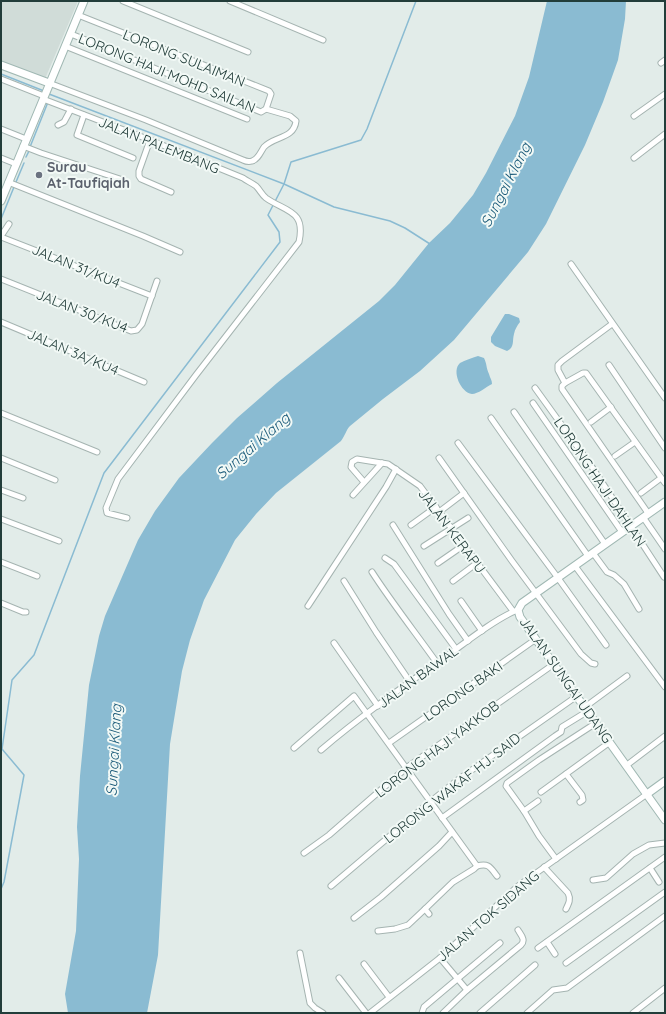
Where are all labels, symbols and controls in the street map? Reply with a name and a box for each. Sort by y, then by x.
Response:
street label: LORONG SULAIMAN [120,25,248,91]
street label: LORONG HAJI MOHD SAILAN [76,29,258,117]
street label: JALAN PALEMBANG [96,112,222,178]
water label: Sungai Klang [476,138,536,230]
place label: Surau At-Taufiqiah [47,158,130,192]
marker: Surau At-Taufiqiah [34,170,44,180]
street label: JALAN 31/KU4 [29,240,123,292]
street label: JALAN 30/KU4 [34,285,130,337]
street label: JALAN 3A/KU4 [25,325,121,379]
water label: Sungai Klang [212,407,295,483]
street label: LORONG HAJI DAHLAN [550,414,650,550]
street label: JALAN KERAPU [414,485,490,577]
street label: JALAN SUNGAI UDANG [515,613,617,747]
street label: JALAN BAWAL [374,641,462,712]
street label: LORONG BAKI [420,657,506,725]
street label: LORONG HAJI YAKKOB [371,696,503,802]
water label: Sungai Klang [102,702,125,796]
street label: LORONG WAKAF HJ. SAID [380,729,524,847]
street label: JALAN TOK SIDANG [433,867,543,965]

